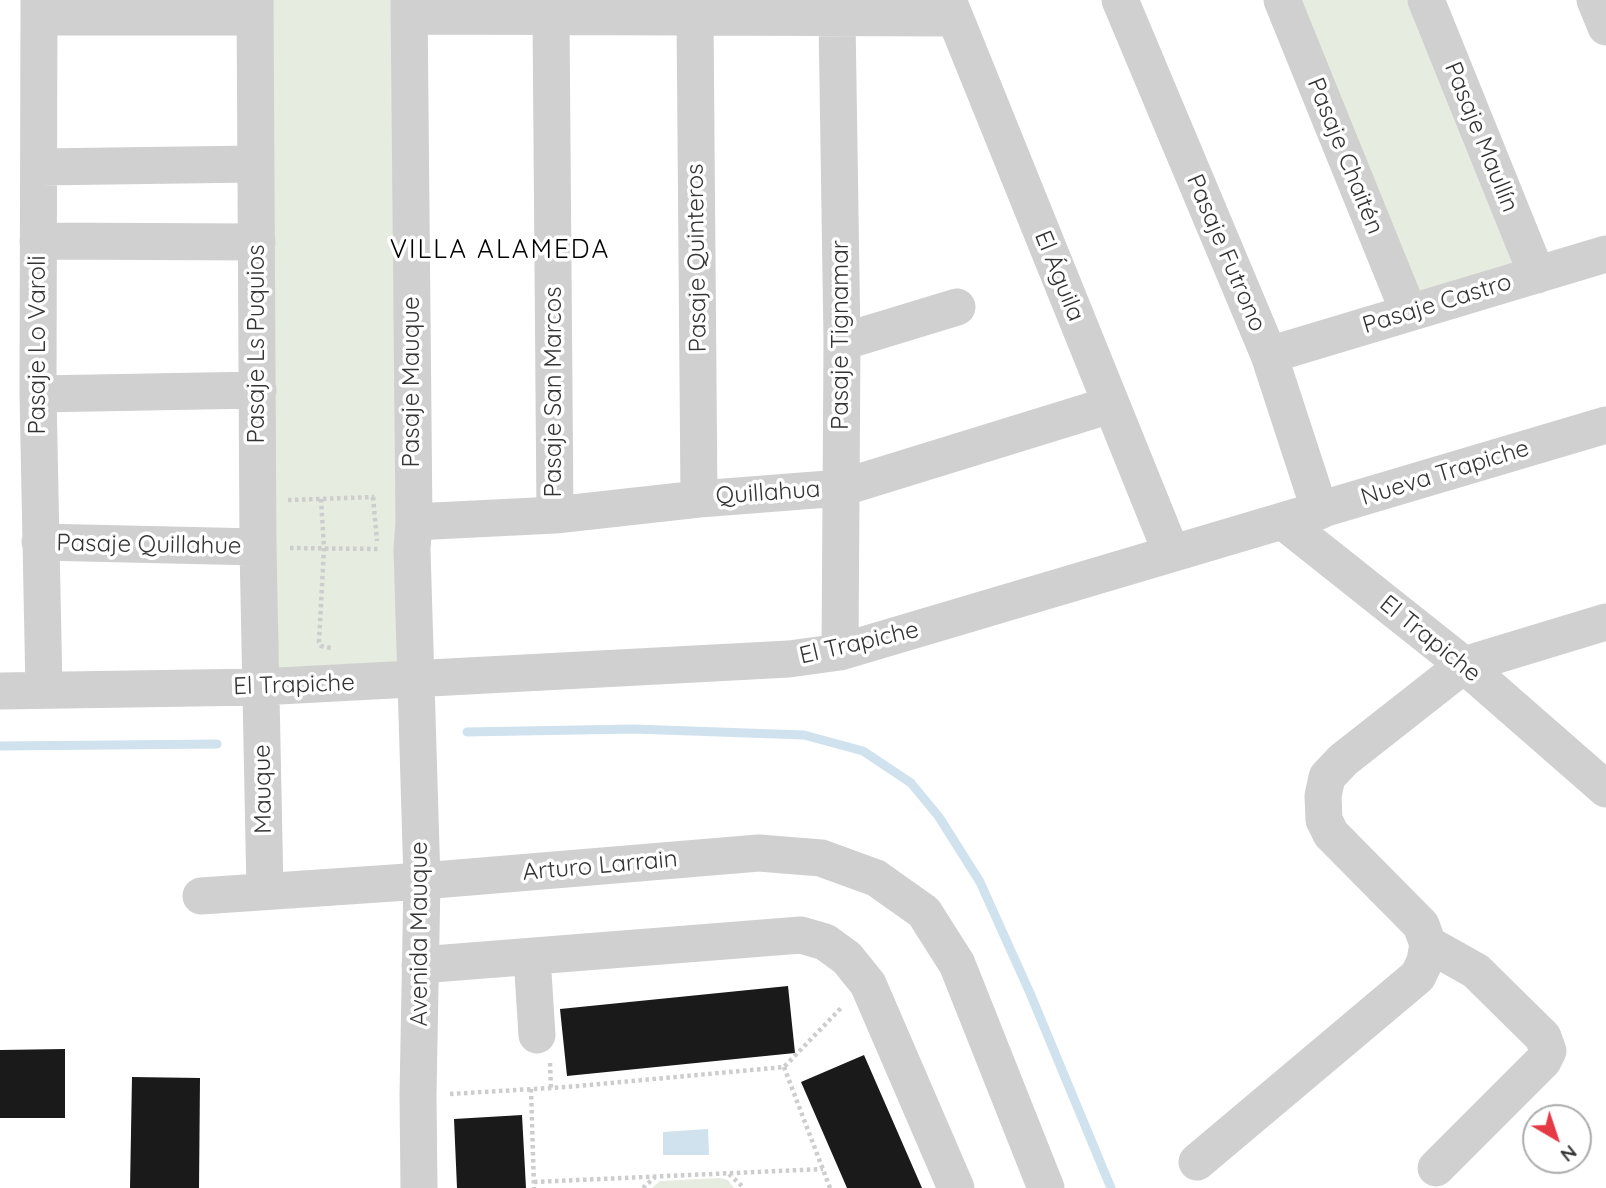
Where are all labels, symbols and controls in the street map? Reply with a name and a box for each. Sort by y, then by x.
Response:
street label: Pasaje Maullín [1438,58,1524,216]
street label: Pasaje Chaitén [1301,74,1389,238]
street label: Pasaje Quinteros [681,163,713,353]
street label: Pasaje Futrono [1180,170,1272,336]
street label: El Águila [1028,227,1090,325]
district label: VILLA ALAMEDA [391,234,609,266]
street label: Pasaje Tignamar [827,240,855,430]
street label: Pasaje Ls Puquios [243,245,271,443]
street label: Pasaje Lo Varoli [24,255,52,435]
street label: Pasaje Castro [1359,268,1515,340]
street label: Pasaje San Marcos [540,286,568,498]
street label: Pasaje Mauque [398,297,426,467]
street label: Nueva Trapiche [1358,434,1532,512]
street label: Quillahua [715,475,821,511]
street label: Pasaje Quillahue [56,529,242,561]
street label: El Trapiche [1374,590,1486,688]
street label: El Trapiche [797,615,921,671]
street label: El Trapiche [233,668,355,702]
street label: Mauque [248,744,278,834]
street label: Avenida Mauque [406,841,434,1027]
street label: Arturo Larrain [521,845,679,887]
north arrow [1522,1104,1592,1174]
text: N [1556,1140,1582,1167]

